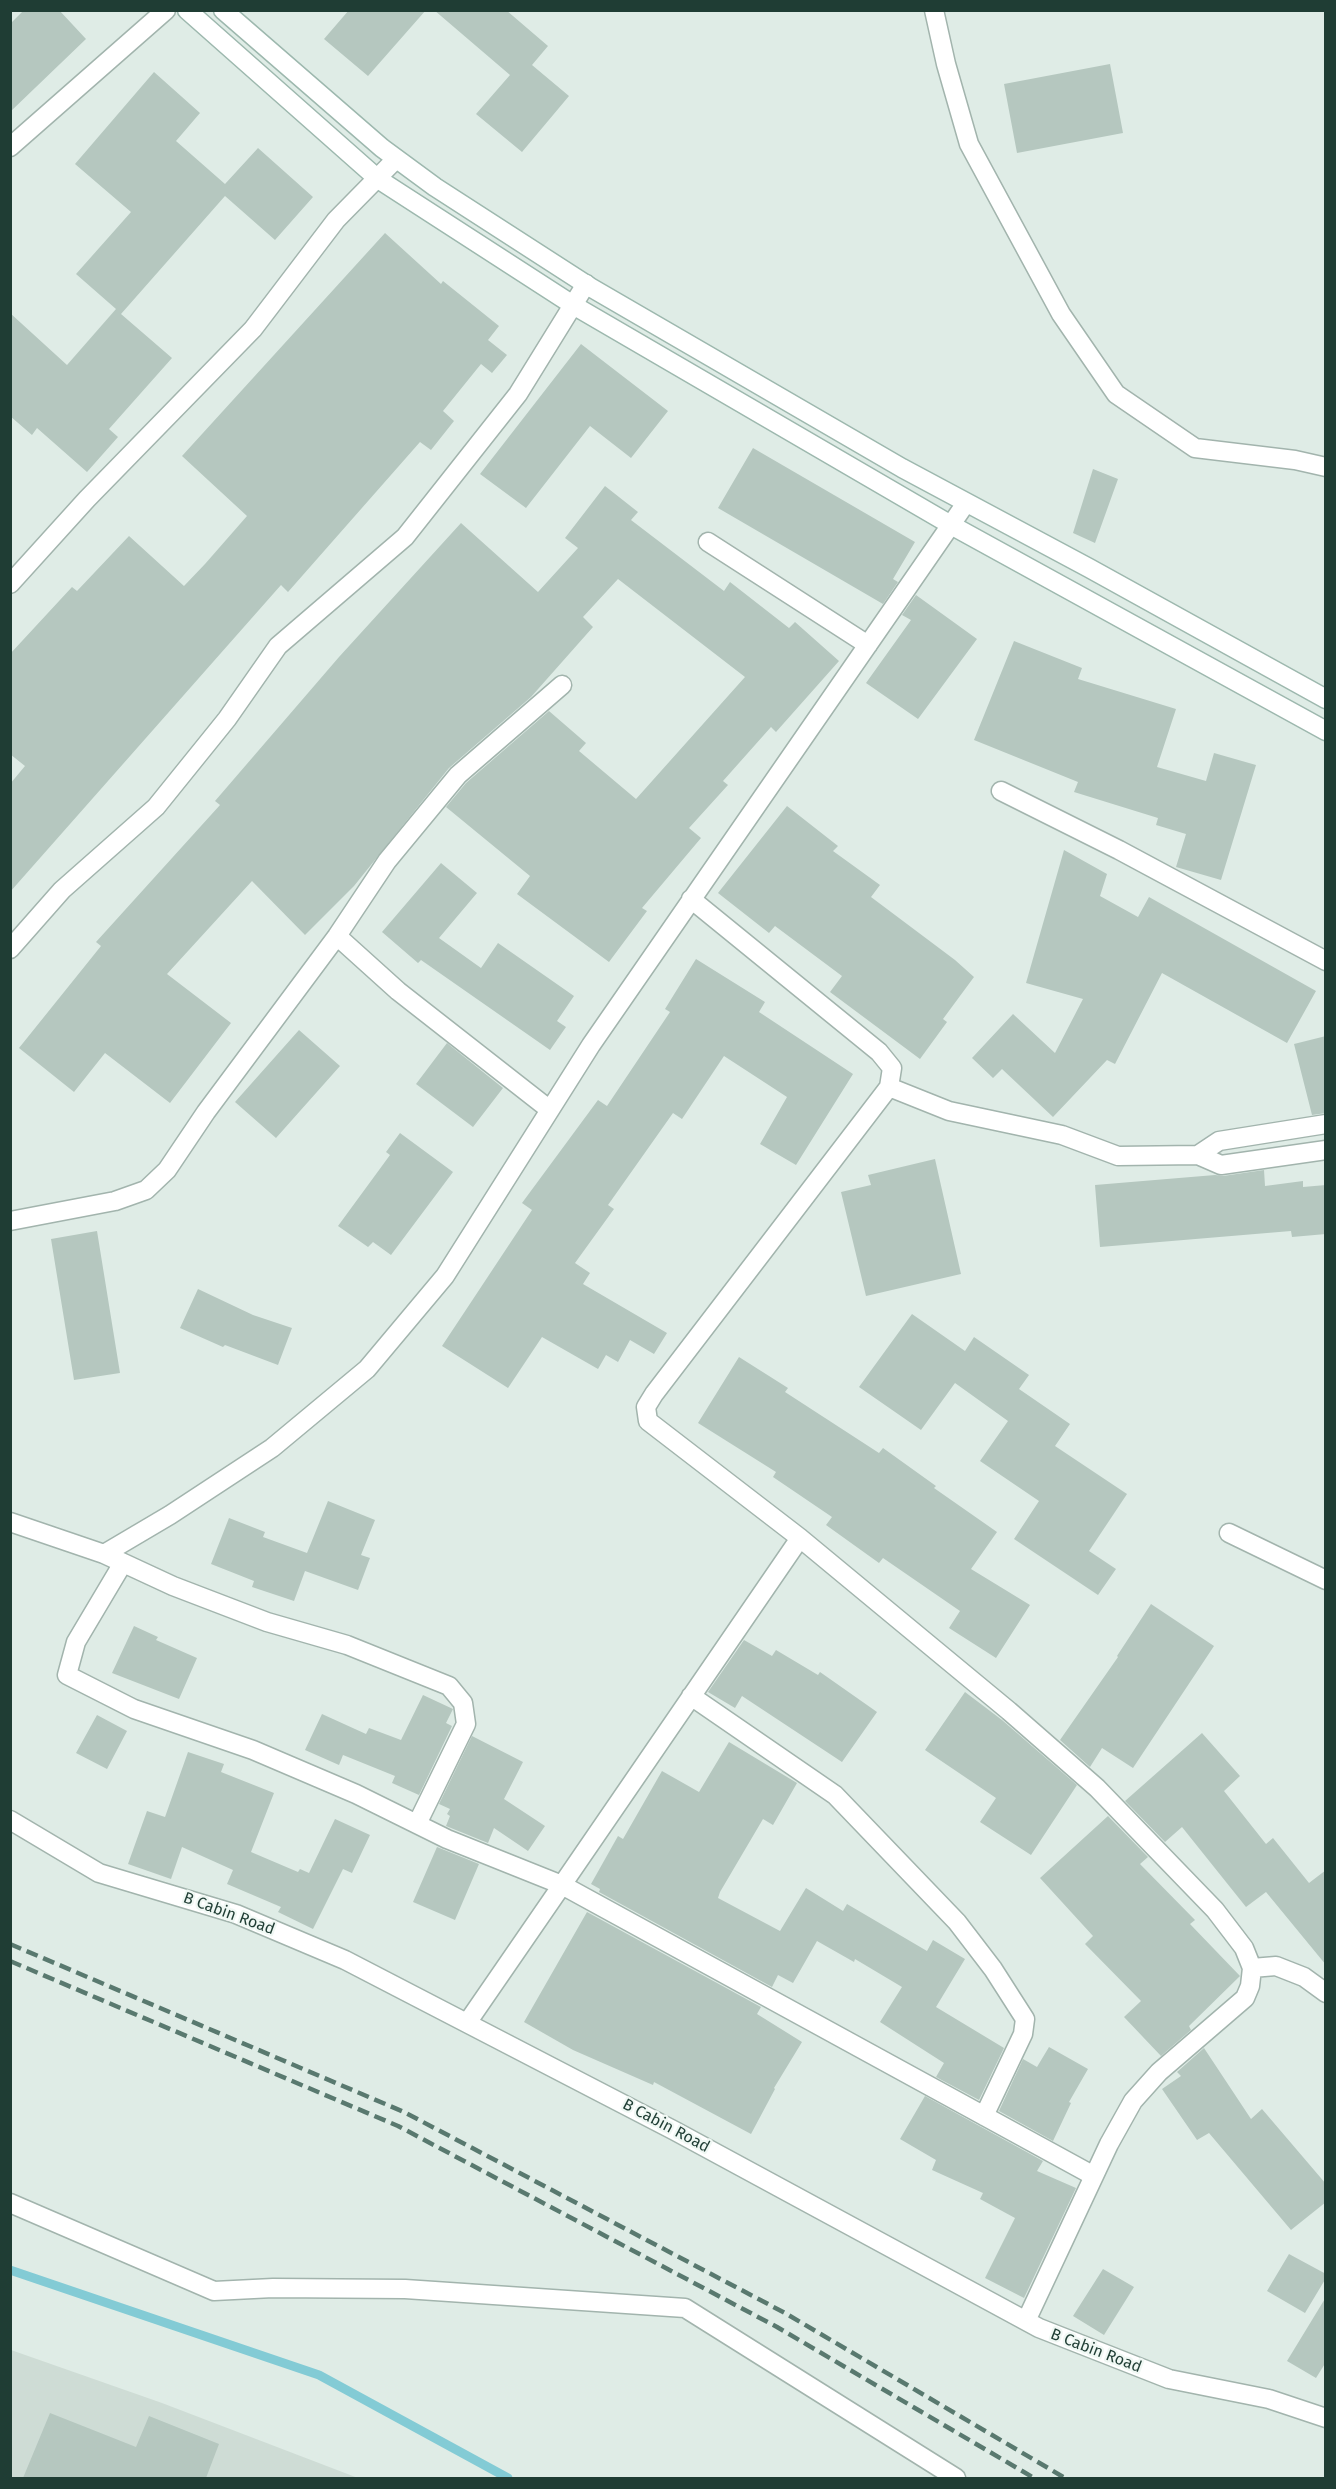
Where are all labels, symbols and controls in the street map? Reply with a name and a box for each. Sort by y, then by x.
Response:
street label: B Cabin Road [181,1889,277,1939]
street label: B Cabin Road [619,2095,713,2157]
street label: B Cabin Road [1048,2325,1144,2377]

